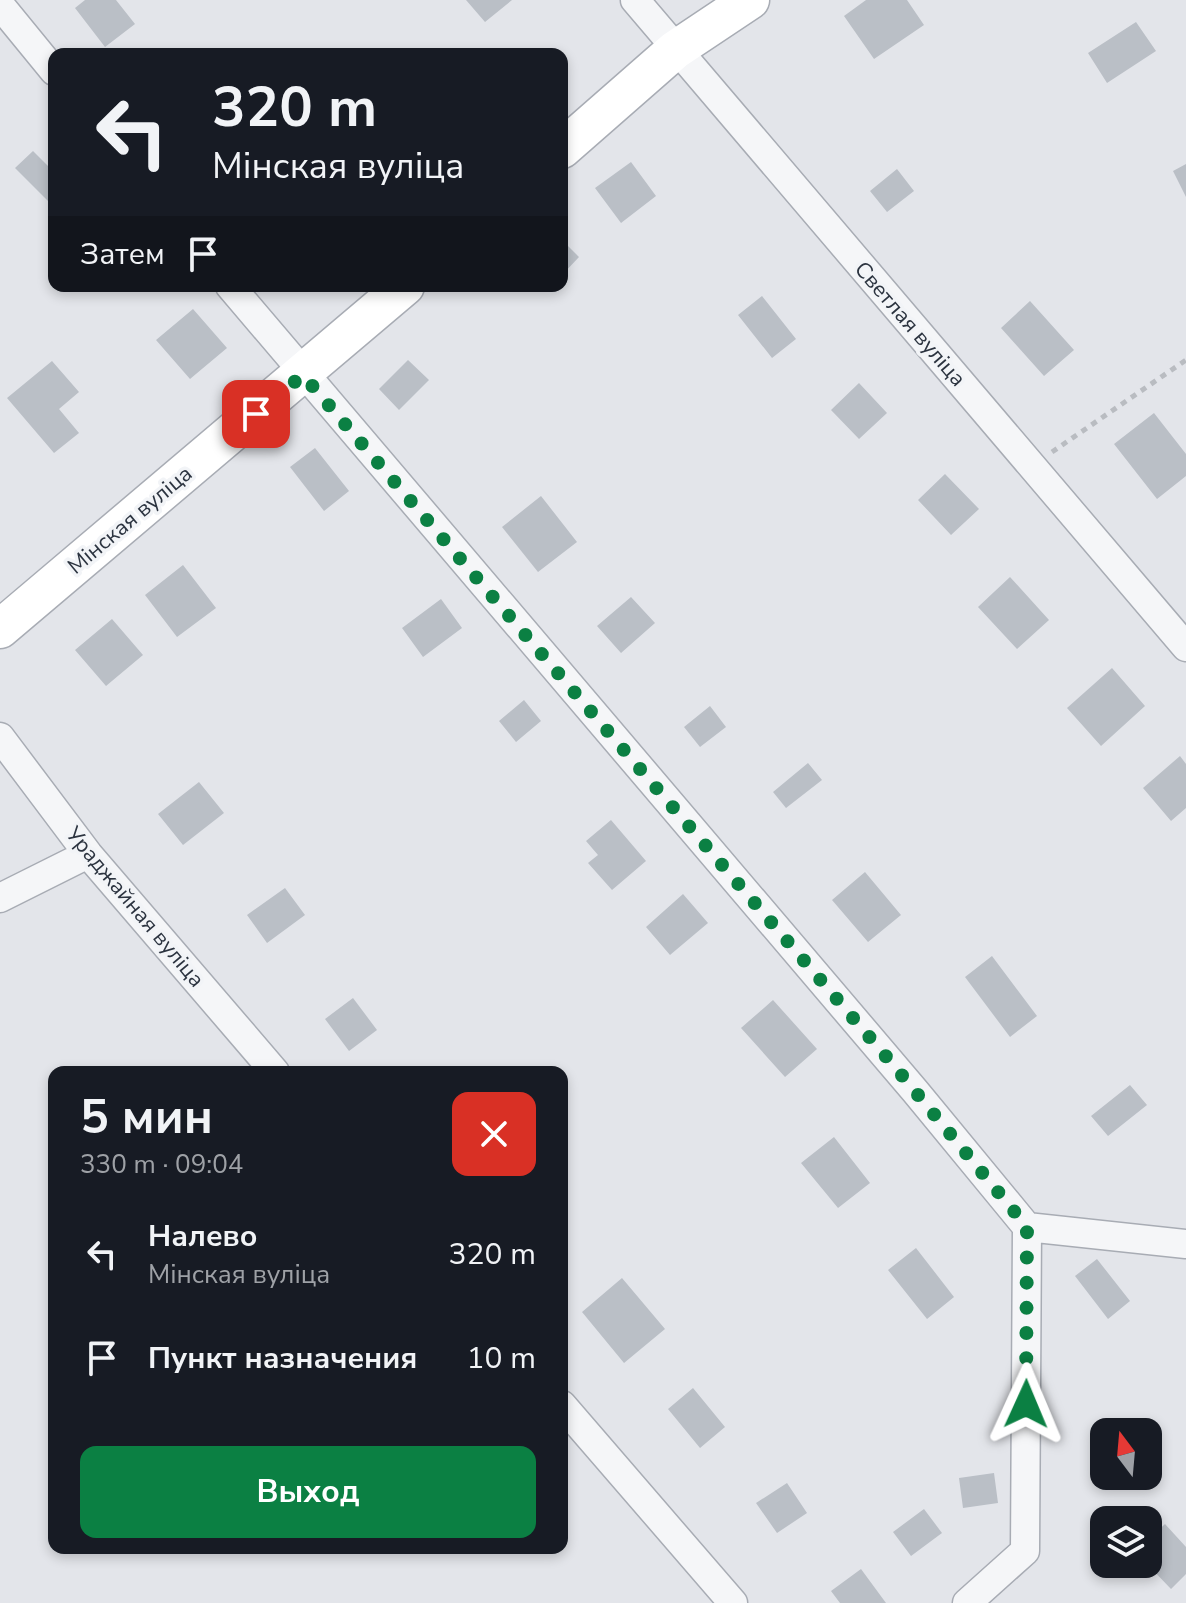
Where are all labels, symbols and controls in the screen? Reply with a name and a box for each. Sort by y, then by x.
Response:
text: 320 m [212,69,377,146]
icon: left [80,80,184,184]
text: Мінская вуліца [212,142,464,191]
icon: arrive [181,232,225,276]
text: Затем [80,234,165,275]
street label: Светлая вуліца [847,255,973,393]
pin [222,380,290,448]
icon: arrive [234,392,278,436]
street label: Мінская вуліца [61,459,199,581]
street label: Ураджайная вуліца [58,820,211,994]
text: 5 мин [80,1084,213,1150]
button: close [452,1092,536,1176]
text: 330 m · 09:04 [80,1147,243,1182]
text: Налево [148,1216,257,1257]
icon: left [80,1232,124,1276]
text: 320 m [449,1234,536,1275]
text: Мінская вуліца [148,1257,330,1292]
icon: arrive [80,1336,124,1380]
text: Пункт назначения [148,1338,417,1379]
text: 10 m [467,1338,536,1379]
position arrow [984,1362,1068,1446]
north arrow [1090,1418,1162,1490]
map controls [1090,1418,1162,1578]
button: Выход [80,1446,536,1538]
button: layers [1090,1506,1162,1578]

